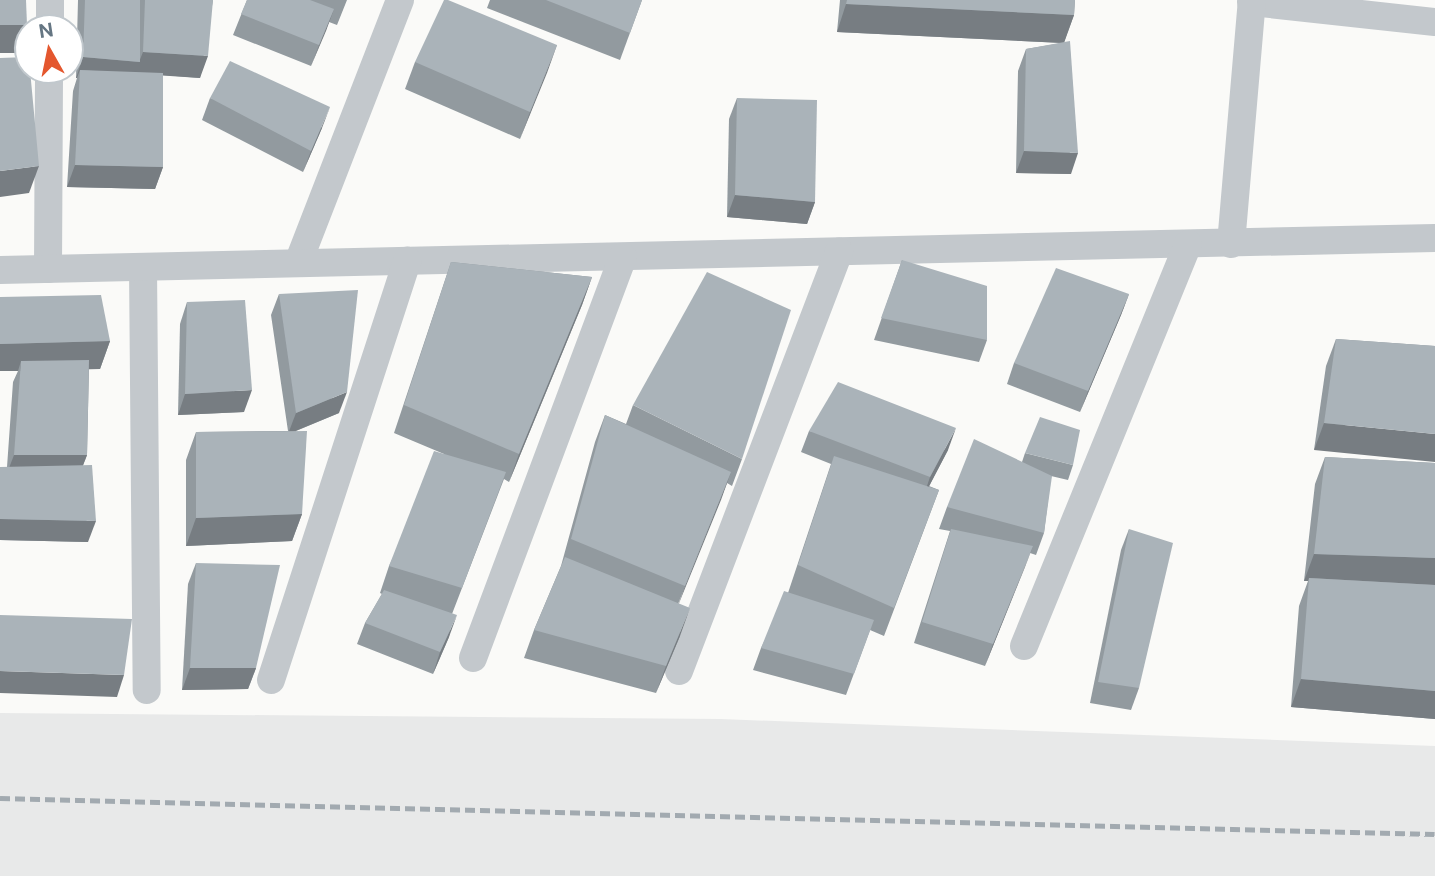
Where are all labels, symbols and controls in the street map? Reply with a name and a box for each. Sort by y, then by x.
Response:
north arrow [14,14,84,84]
text: N [37,18,55,42]

